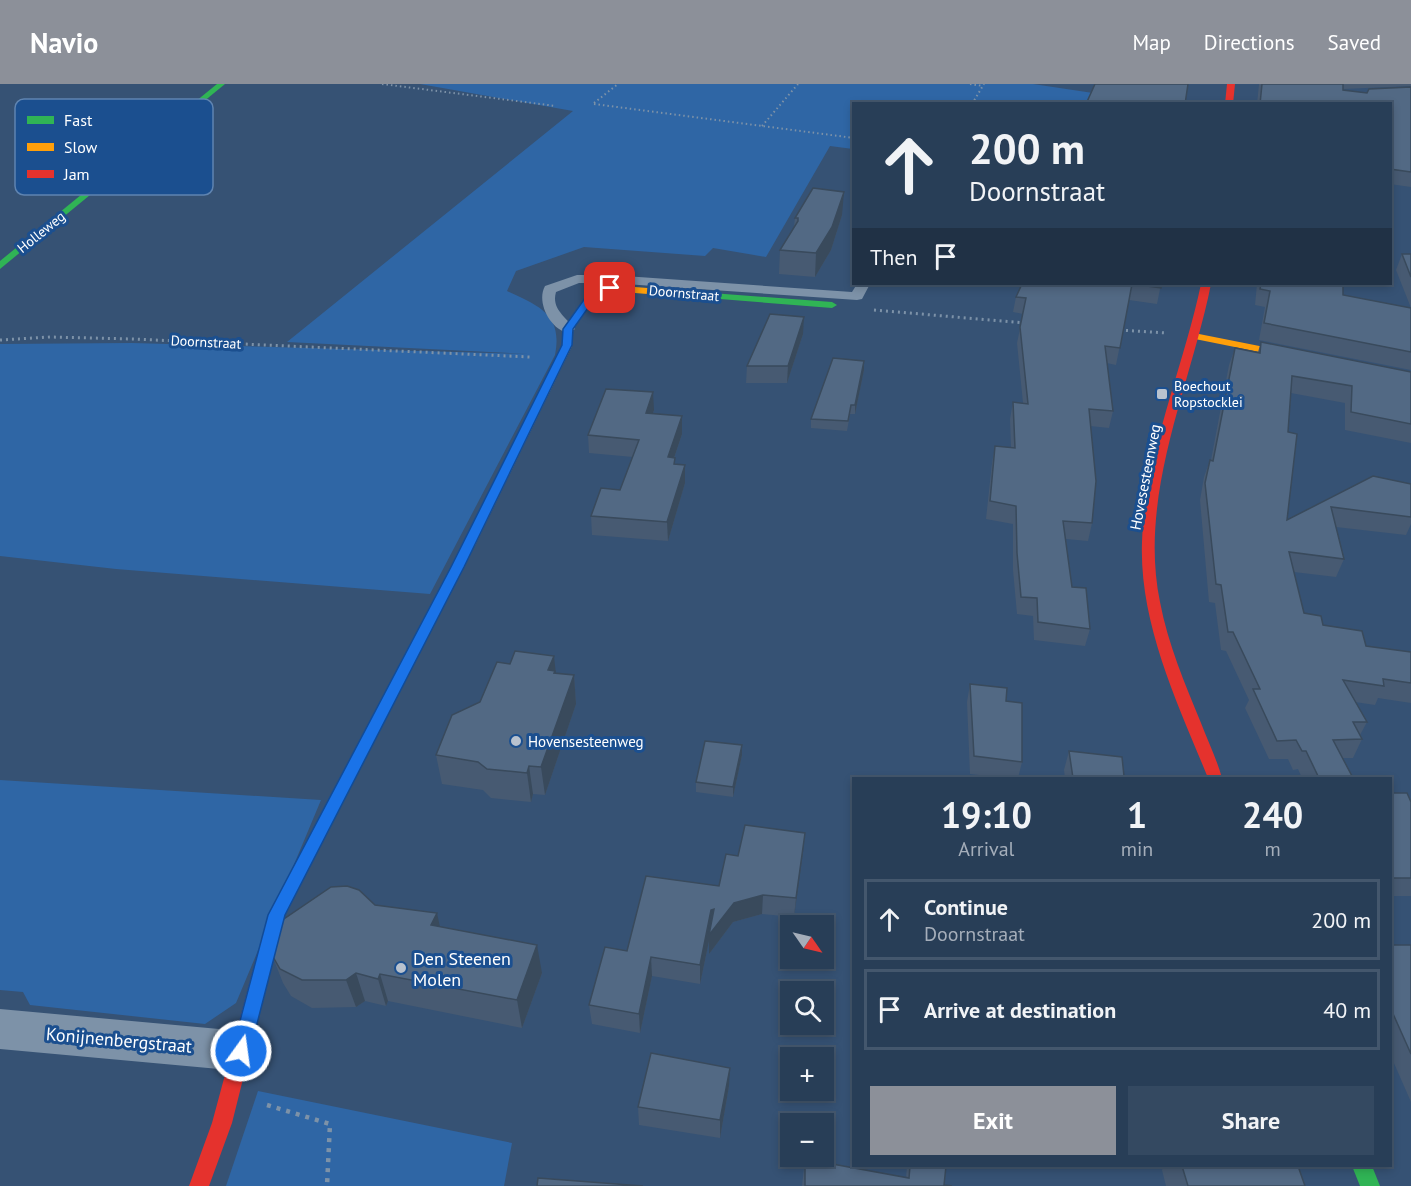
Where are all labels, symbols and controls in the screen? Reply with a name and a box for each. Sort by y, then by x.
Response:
text: Navio [30,24,98,61]
text: Map [1132,29,1171,56]
text: Directions [1204,29,1295,56]
text: Saved [1328,29,1381,56]
legend [15,99,213,195]
text: Fast [64,110,93,130]
text: 200 m [969,121,1085,176]
icon: ahead [870,126,948,204]
text: Slow [64,137,98,157]
text: Jam [63,164,90,184]
text: Doornstraat [969,174,1105,208]
street label: Holleweg [13,207,69,257]
icon: arrive [929,240,962,273]
text: Then [870,243,917,271]
pin [584,262,635,313]
icon: arrive [593,271,626,304]
street label: Doornstraat [648,281,720,305]
street label: Doornstraat [170,331,242,353]
place label: Boechout Ropstocklei [1174,377,1243,411]
marker: Boechout Ropstocklei [1155,387,1169,401]
street label: Hovesesteenweg [1125,422,1165,532]
place label: Hovensesteenweg [528,732,644,751]
marker: Hovensesteenweg [509,734,523,748]
text: 19:10 [941,791,1032,838]
text: 1 [1127,791,1147,838]
text: 240 [1242,791,1303,838]
text: Arrival [958,836,1014,862]
text: min [1121,836,1153,862]
text: m [1265,836,1281,862]
text: Continue [924,893,1008,921]
icon: ahead [873,903,906,936]
text: 200 m [1311,906,1371,934]
north arrow [780,915,834,969]
map controls [780,915,834,1167]
text: Doornstraat [924,921,1025,947]
place label: Den Steenen Molen [413,947,511,991]
marker: Den Steenen Molen [394,961,408,975]
button: search [780,981,834,1035]
icon: arrive [873,993,906,1026]
text: Arrive at destination [924,996,1116,1024]
text: 40 m [1323,996,1371,1024]
position arrow [209,1019,273,1083]
street label: Konijnenbergstraat [45,1022,193,1058]
button: + [780,1047,834,1101]
button: Exit [870,1086,1116,1155]
button: Share [1128,1086,1374,1155]
button: − [780,1113,834,1167]

